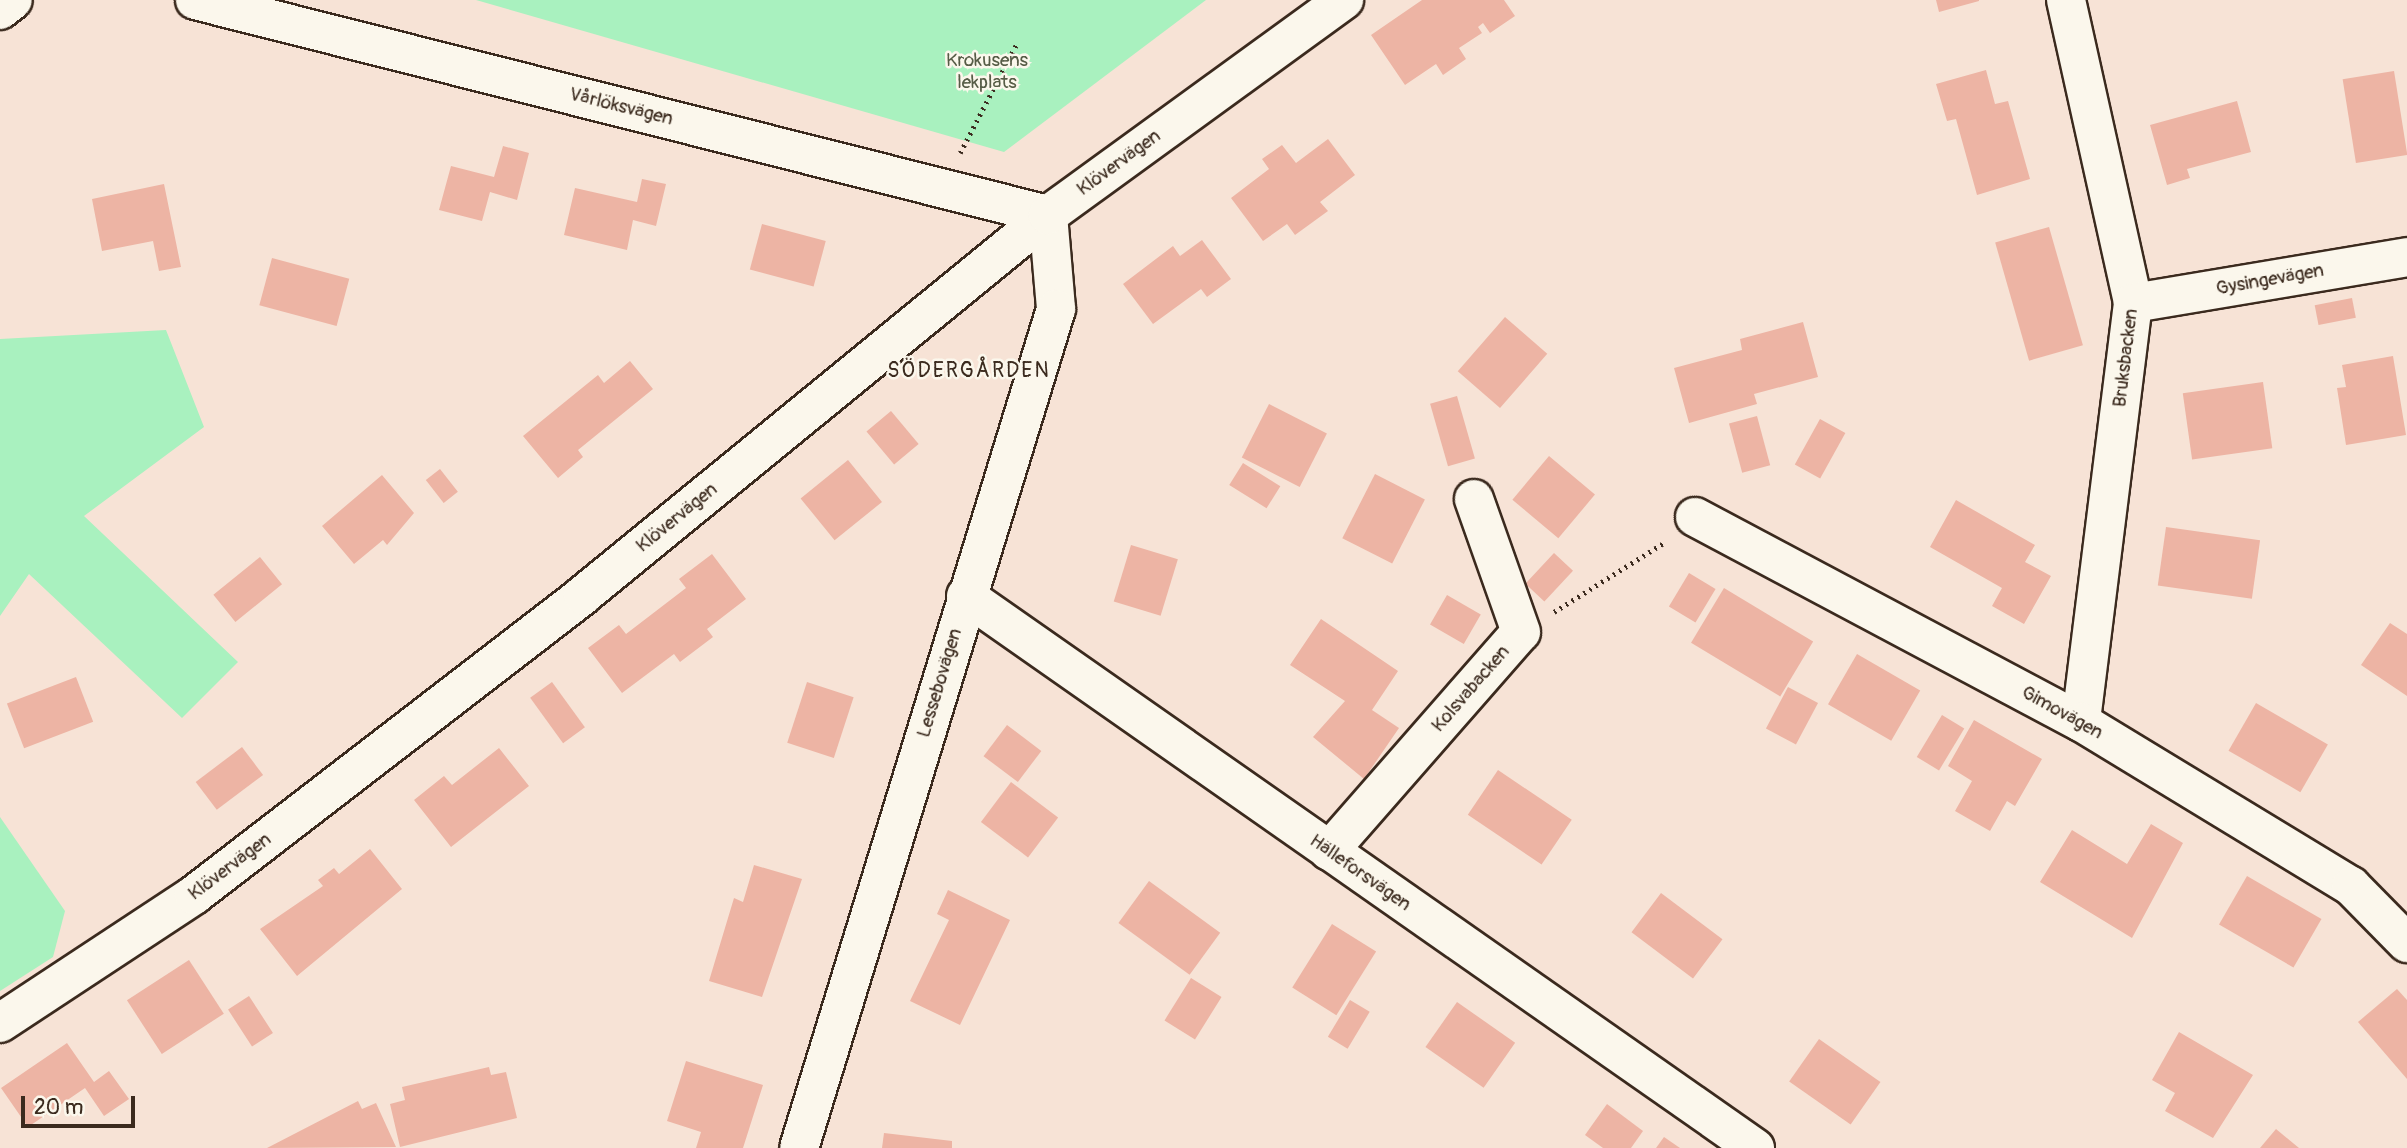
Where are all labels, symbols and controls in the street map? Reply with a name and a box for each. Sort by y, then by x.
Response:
park label: Krokusens lekplats [946,50,1028,94]
street label: Vårlöksvägen [567,83,675,131]
street label: Klövervägen [1073,125,1165,201]
street label: Gysingevägen [2214,259,2326,301]
street label: Bruksbacken [2109,307,2143,409]
district label: SÖDERGÅRDEN [889,358,1049,384]
street label: Klövervägen [632,478,722,558]
street label: Lessebovägen [913,626,967,740]
street label: Kolsvabacken [1427,641,1515,737]
street label: Gimovägen [2017,681,2107,745]
street label: Klövervägen [184,828,276,906]
street label: Hälleforsvägen [1305,830,1415,916]
scale bar [24,1082,138,1126]
text: 20 m [34,1094,83,1121]

